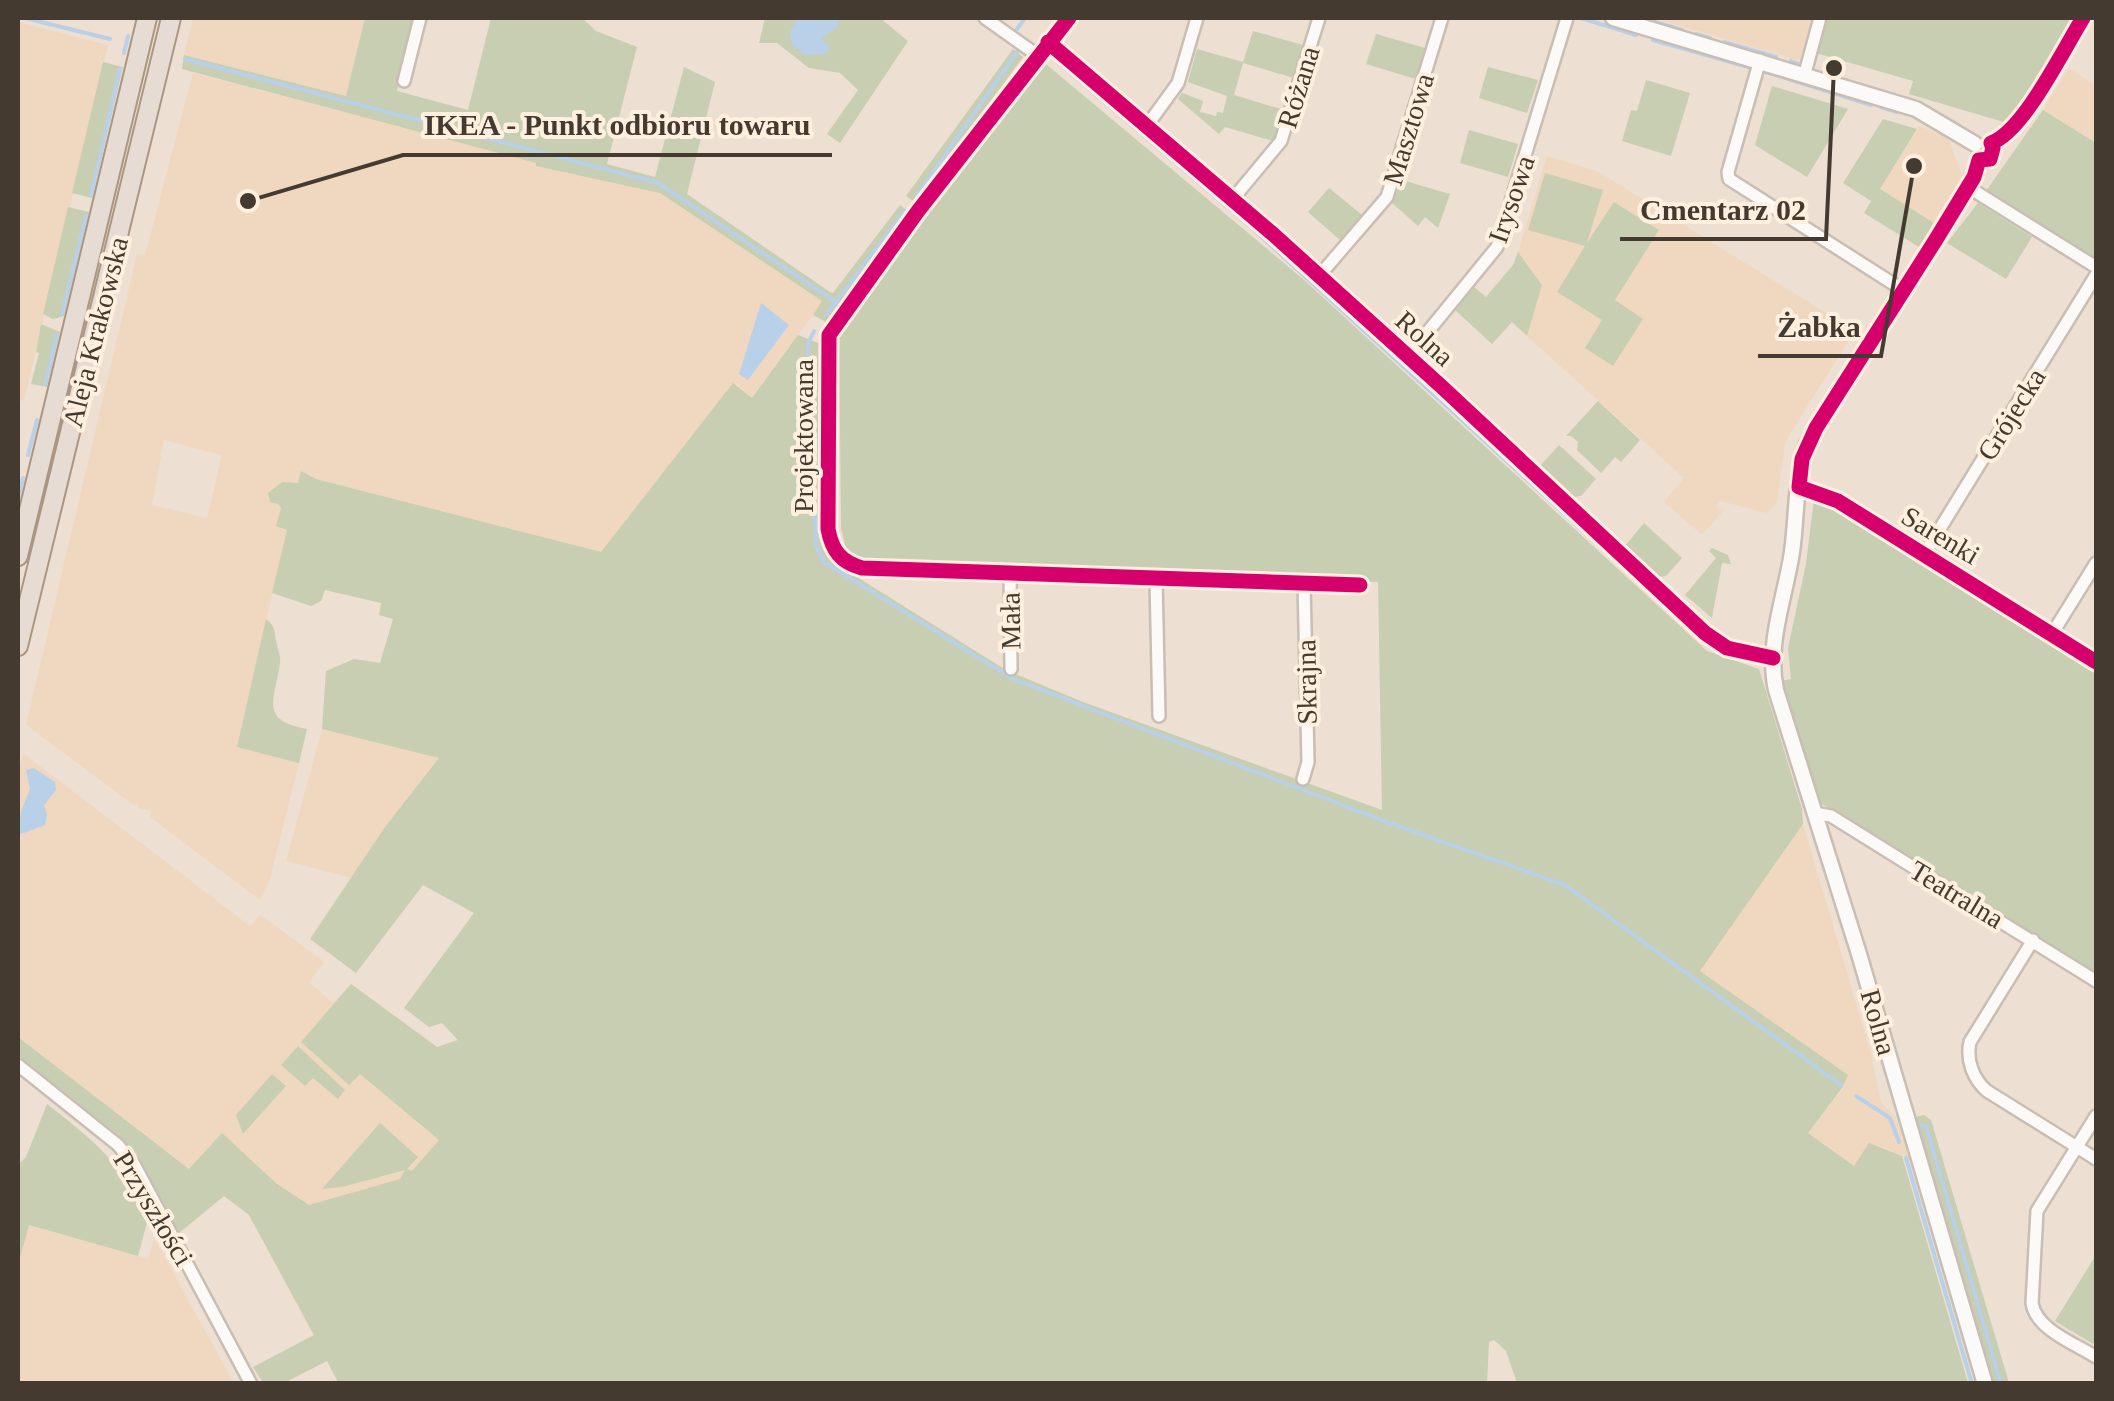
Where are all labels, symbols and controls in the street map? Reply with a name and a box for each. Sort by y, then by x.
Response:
street label: Różana [1271,42,1326,132]
street label: Masztowa [1377,69,1440,189]
callout: IKEA - Punkt odbioru towaru [403,95,832,155]
text: IKEA - Punkt odbioru towaru [424,108,810,141]
street label: Irysowa [1482,151,1541,247]
callout: Cmentarz 02 [1620,179,1826,239]
text: Cmentarz 02 [1640,193,1806,226]
street label: Aleja Krakowska [57,233,134,431]
callout: Żabka [1758,296,1881,356]
street label: Rolna [1389,304,1460,373]
text: Żabka [1777,310,1861,343]
street label: Projektowana [788,358,819,513]
street label: Grójecka [1971,362,2052,466]
street label: Sarenki [1896,500,1986,571]
street label: Mała [994,591,1026,650]
street label: Skrajna [1290,638,1323,725]
street label: Teatralna [1904,854,2010,935]
street label: Rolna [1854,986,1903,1059]
street label: Przyszłości [107,1146,200,1271]

